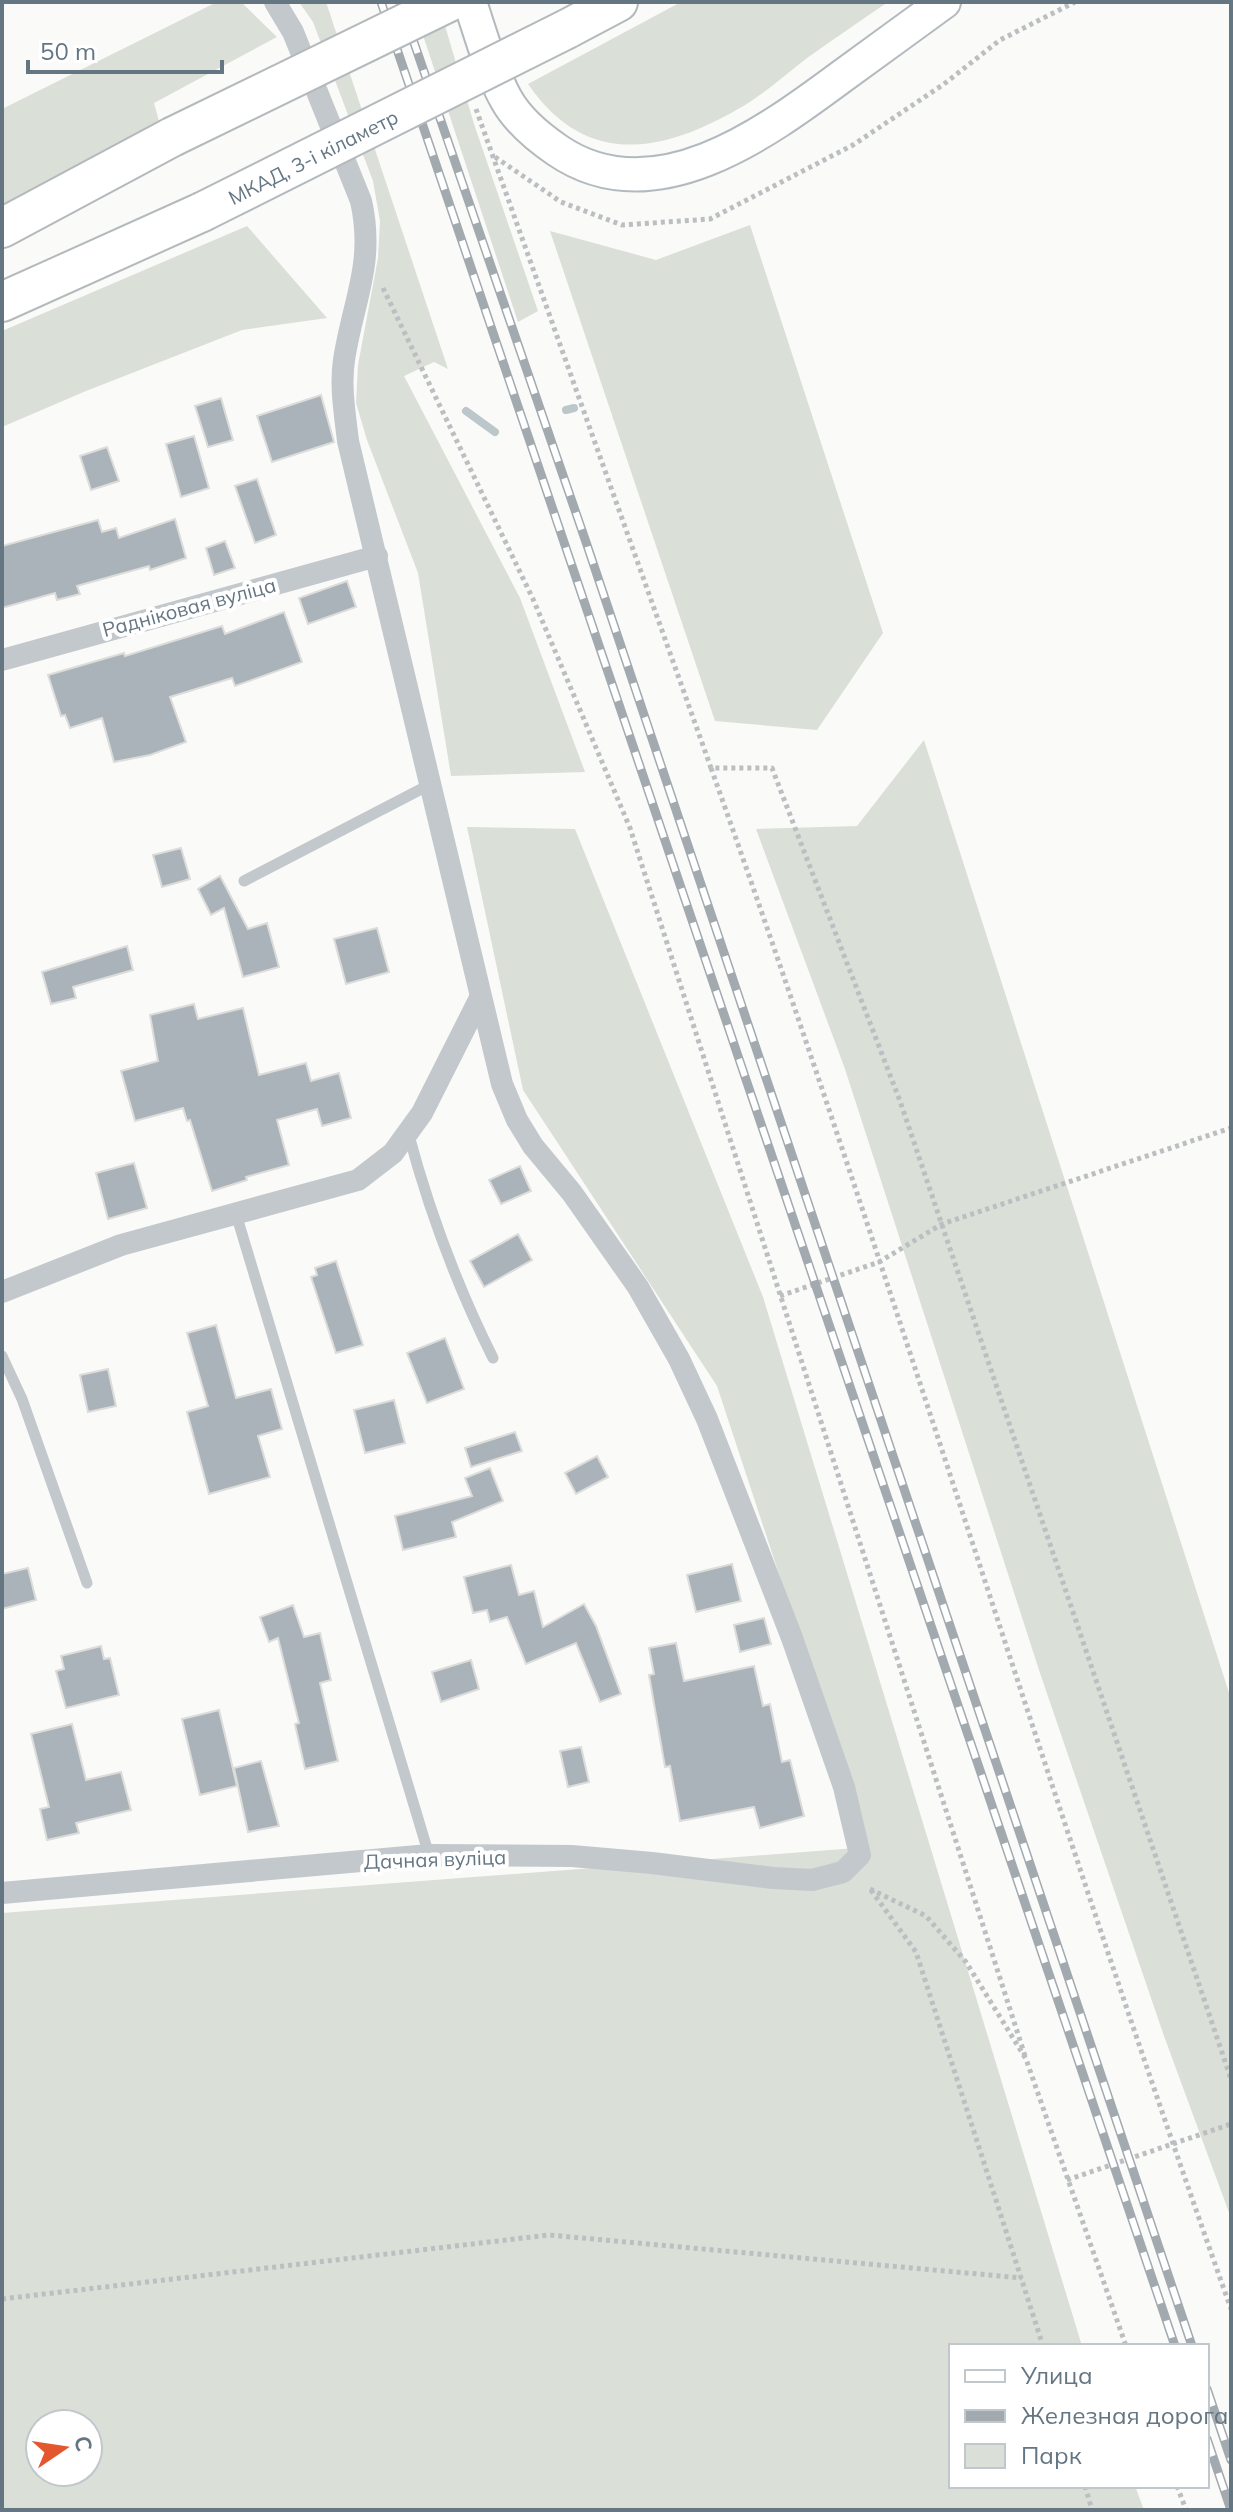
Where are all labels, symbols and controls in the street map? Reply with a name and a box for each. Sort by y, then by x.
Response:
scale bar [28,24,222,74]
text: 50 m [40,36,96,66]
street label: МКАД, 3-і кіламетр [224,103,402,209]
street label: Радніковая вуліца [100,572,278,642]
street label: Дачная вуліца [363,1844,507,1874]
legend [949,2344,1209,2488]
text: Улица [1020,2360,1093,2390]
text: Железная дорога [1021,2400,1229,2430]
north arrow [24,2408,104,2488]
text: С [68,2433,99,2454]
text: Парк [1021,2440,1082,2470]

